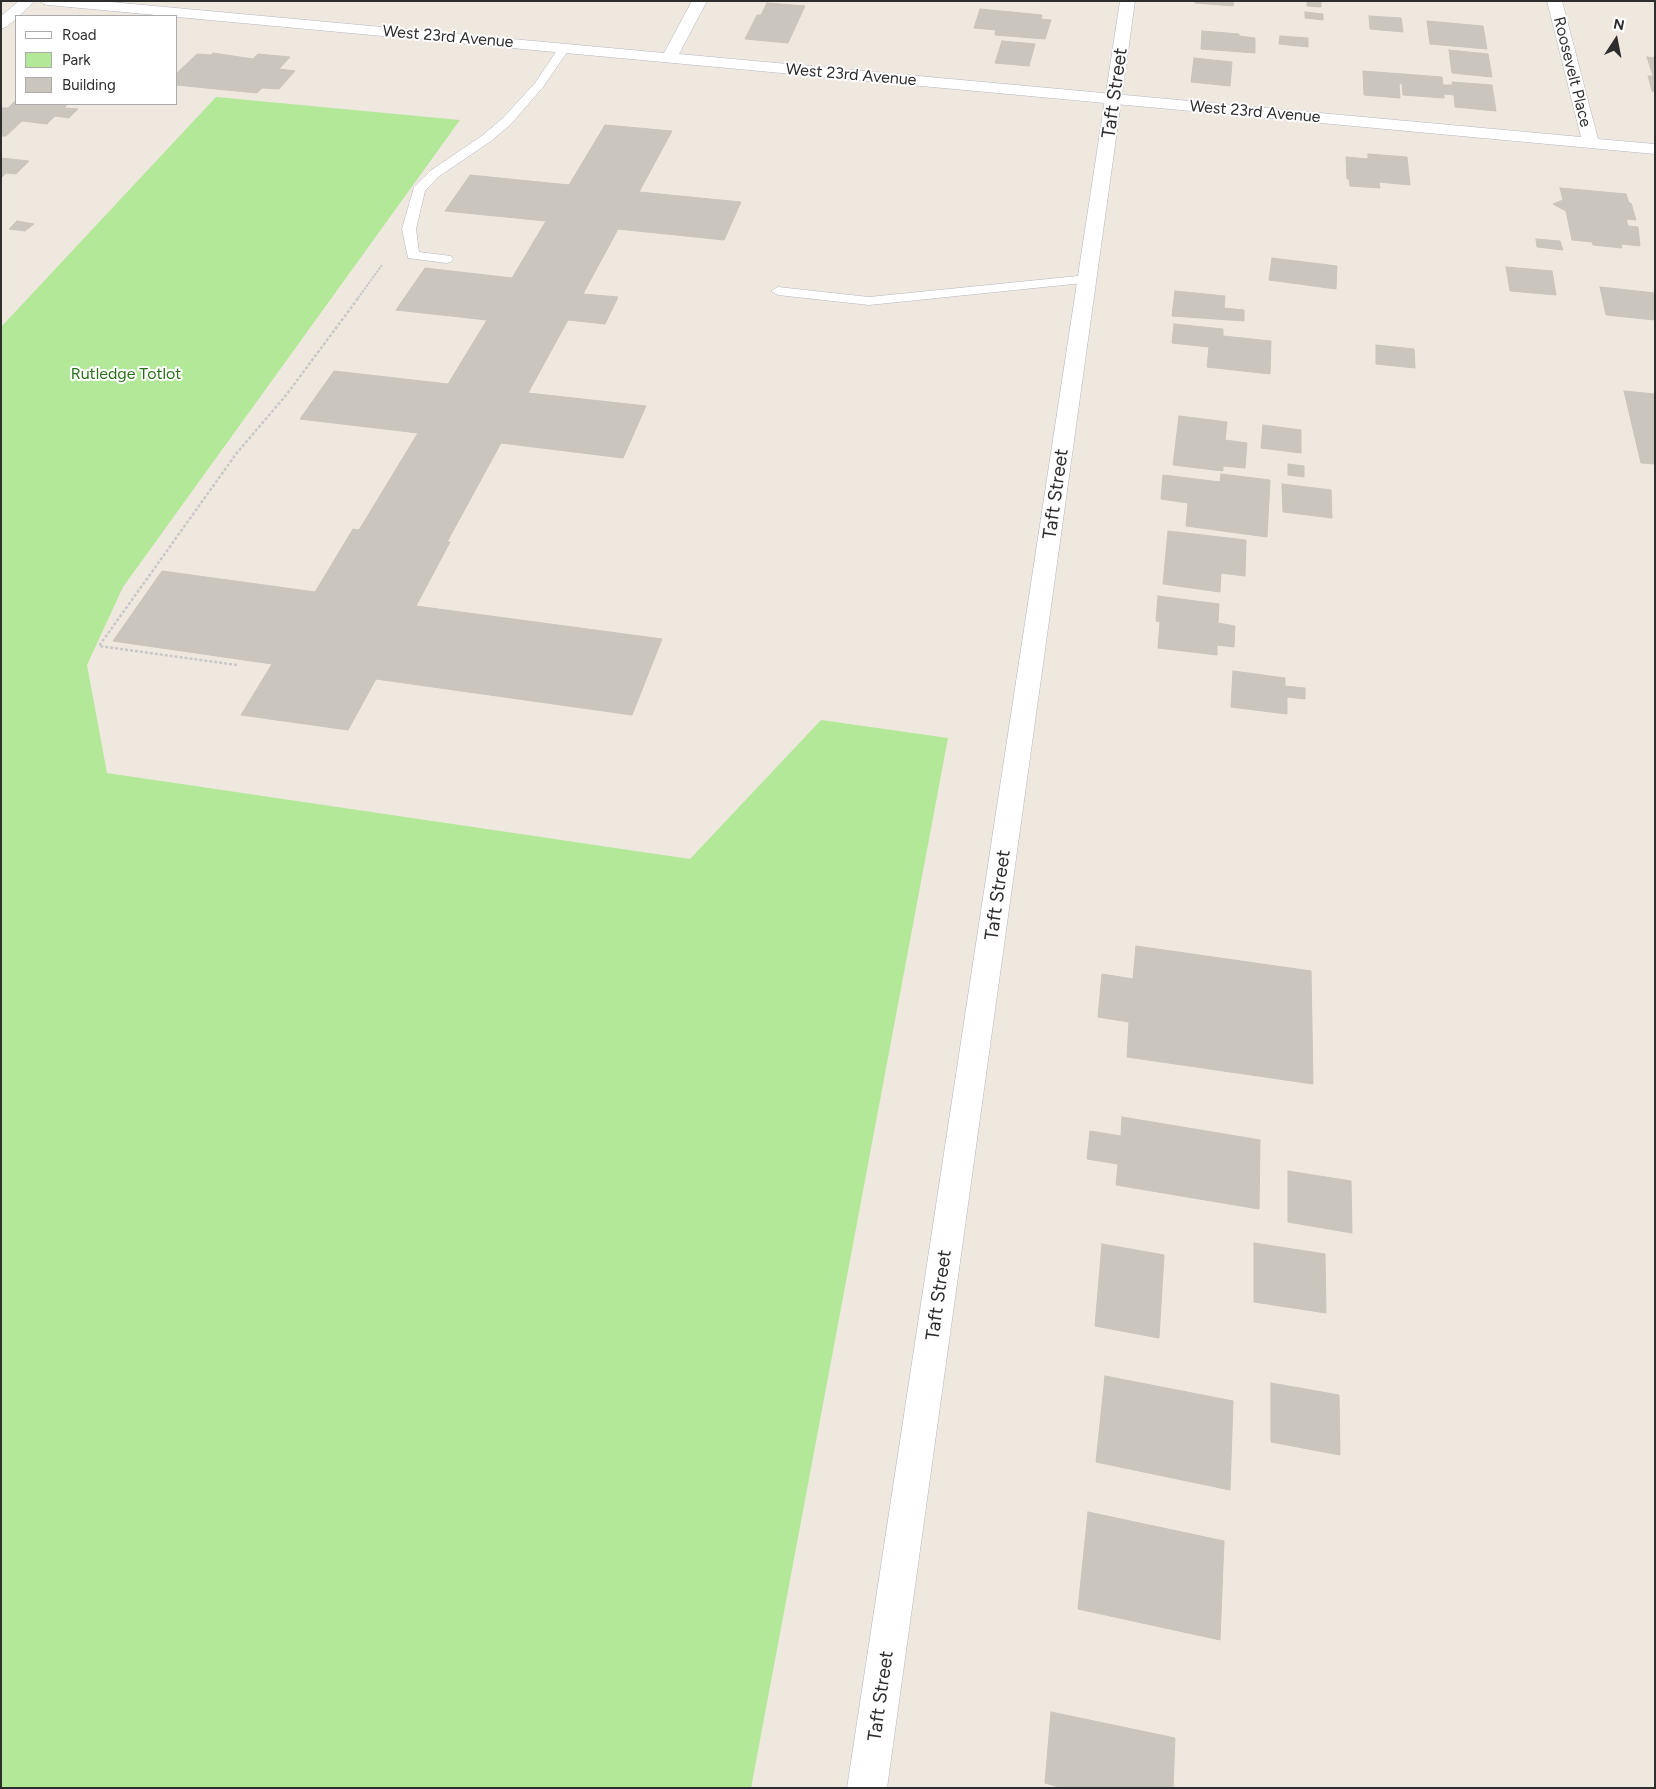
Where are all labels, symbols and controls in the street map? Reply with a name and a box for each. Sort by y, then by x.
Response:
legend [15,15,178,105]
street label: Roosevelt Place [1549,15,1595,129]
north arrow [1591,15,1641,65]
text: N [1612,15,1626,34]
street label: West 23rd Avenue [382,22,514,52]
text: Road [62,26,97,44]
street label: Taft Street [1097,46,1133,140]
text: Park [62,51,91,69]
street label: West 23rd Avenue [785,60,917,90]
text: Building [62,76,116,94]
street label: West 23rd Avenue [1189,97,1321,127]
park label: Rutledge Totlot [71,364,181,384]
street label: Taft Street [1038,447,1074,541]
street label: Taft Street [980,848,1016,942]
street label: Taft Street [921,1248,957,1342]
street label: Taft Street [863,1649,899,1743]

